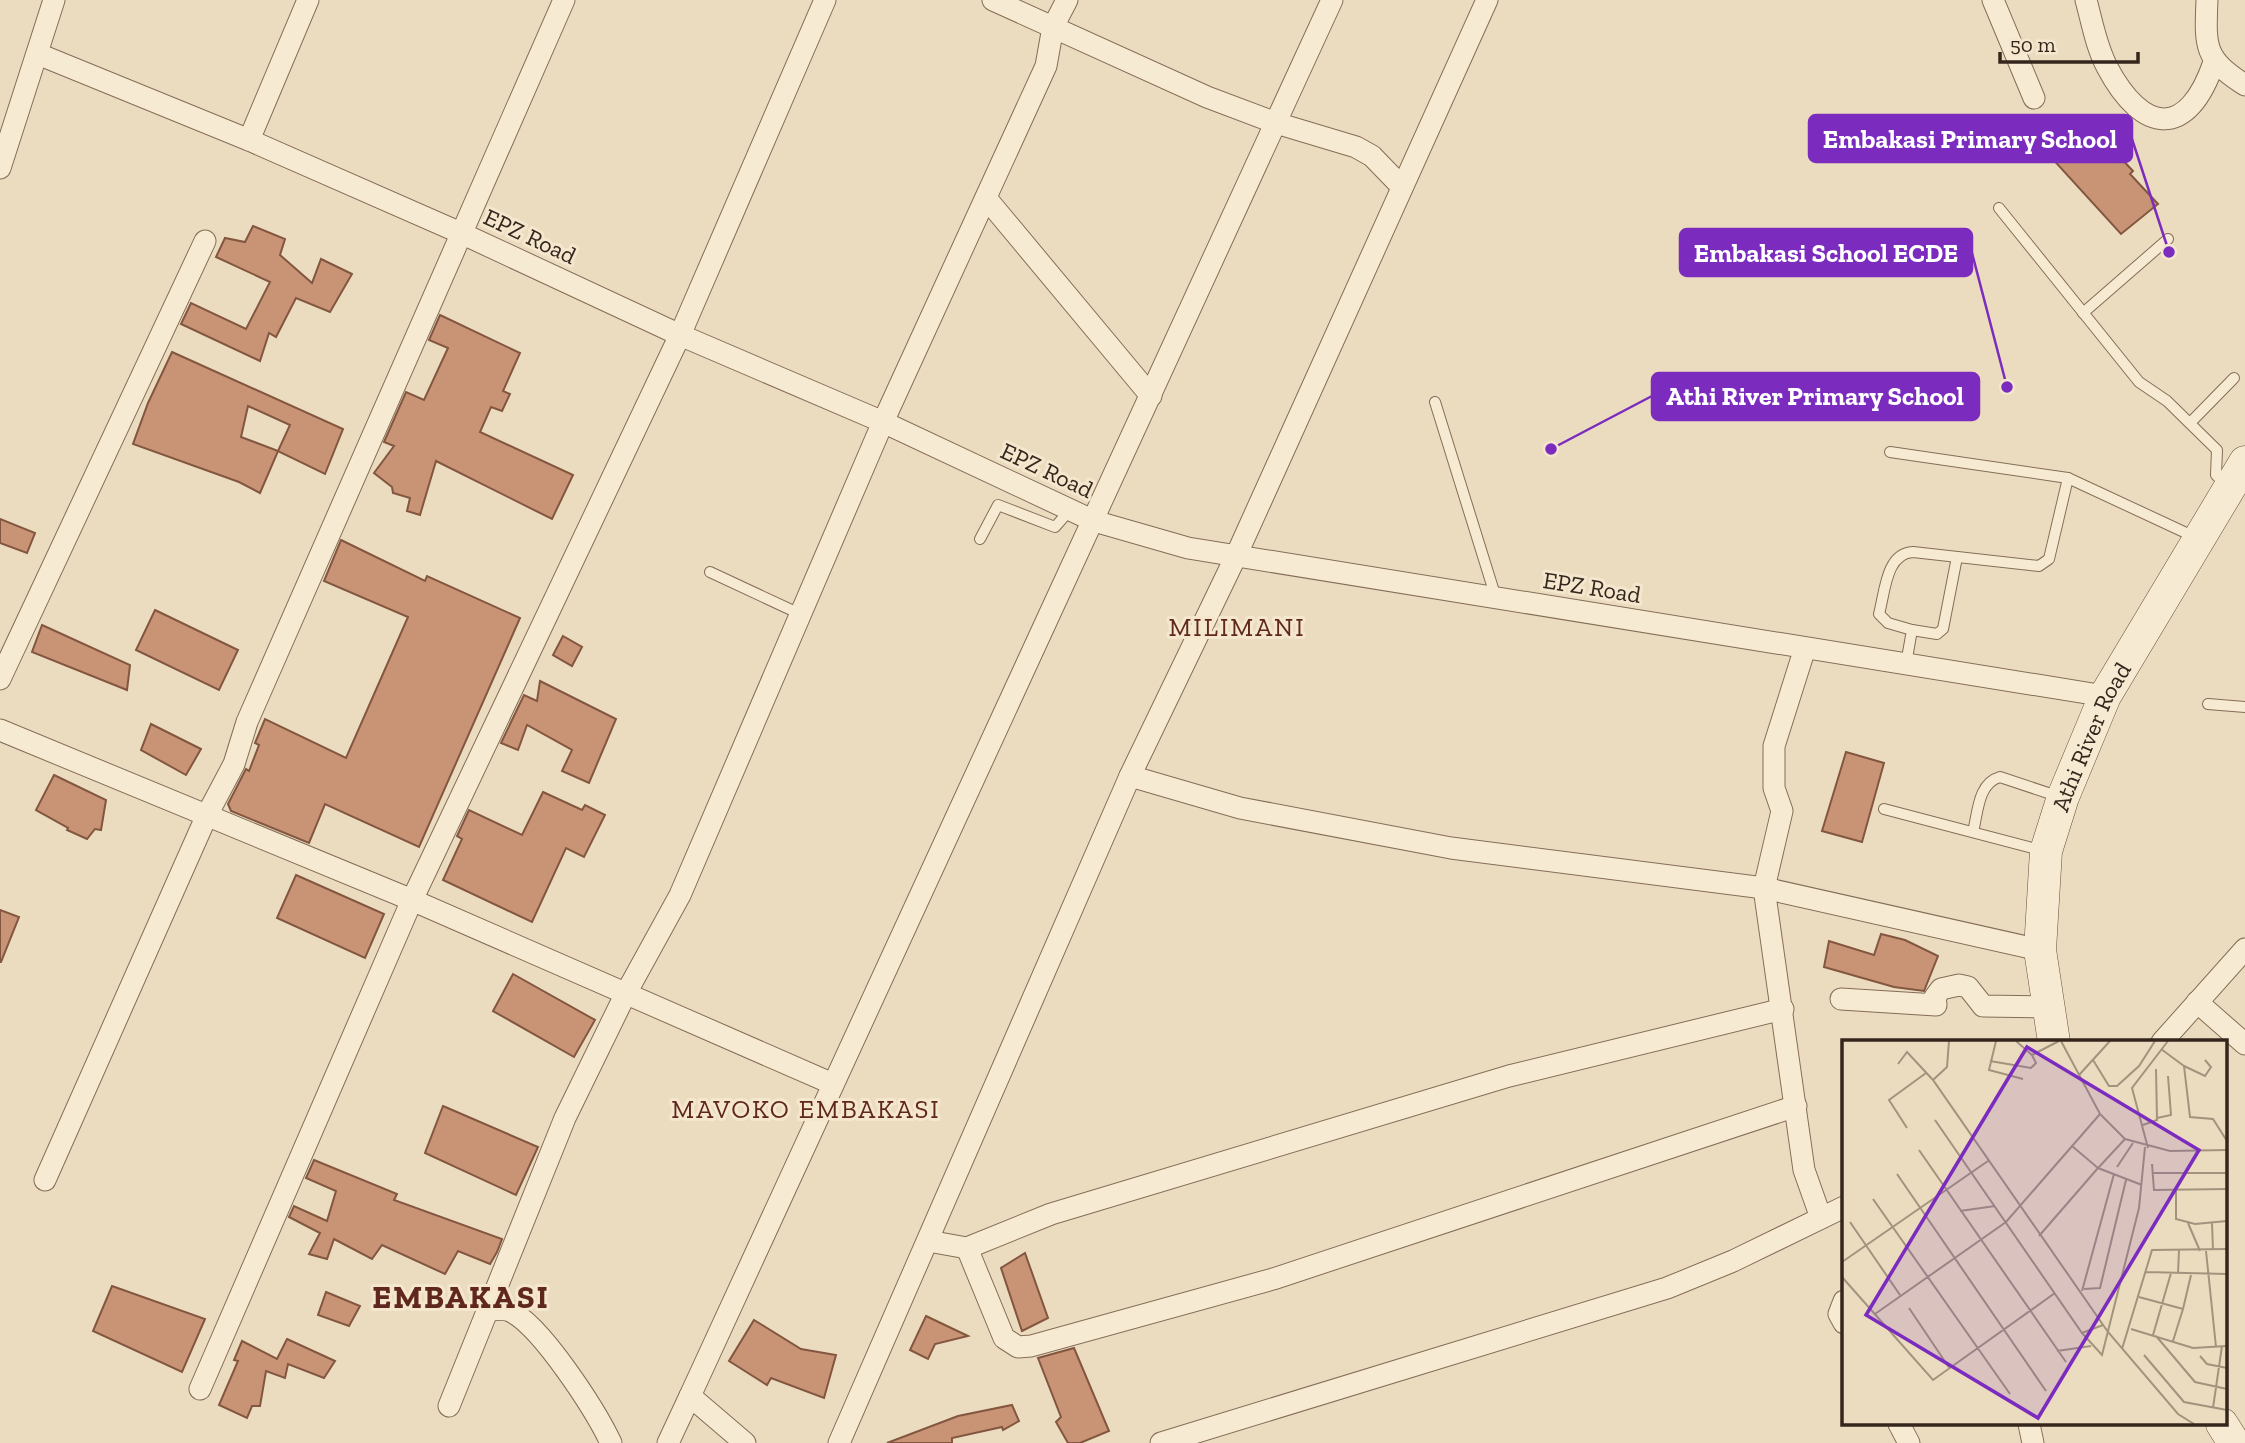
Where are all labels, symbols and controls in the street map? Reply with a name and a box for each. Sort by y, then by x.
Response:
scale bar [2000,21,2138,65]
text: 50 m [2010,32,2056,57]
callout: Embakasi Primary School [1809,115,2132,162]
text: Embakasi Primary School [1823,123,2117,155]
street label: EPZ Road [479,202,581,270]
callout: Embakasi School ECDE [1680,229,1972,276]
text: Embakasi School ECDE [1694,237,1958,269]
callout: Athi River Primary School [1652,373,1979,420]
text: Athi River Primary School [1666,380,1964,412]
street label: EPZ Road [996,436,1098,504]
street label: EPZ Road [1541,565,1643,609]
district label: MILIMANI [1168,611,1306,643]
street label: Athi River Road [2045,657,2137,815]
inset map [1842,1040,2228,1426]
district label: MAVOKO EMBAKASI [671,1093,941,1125]
district label: EMBAKASI [372,1278,550,1316]

